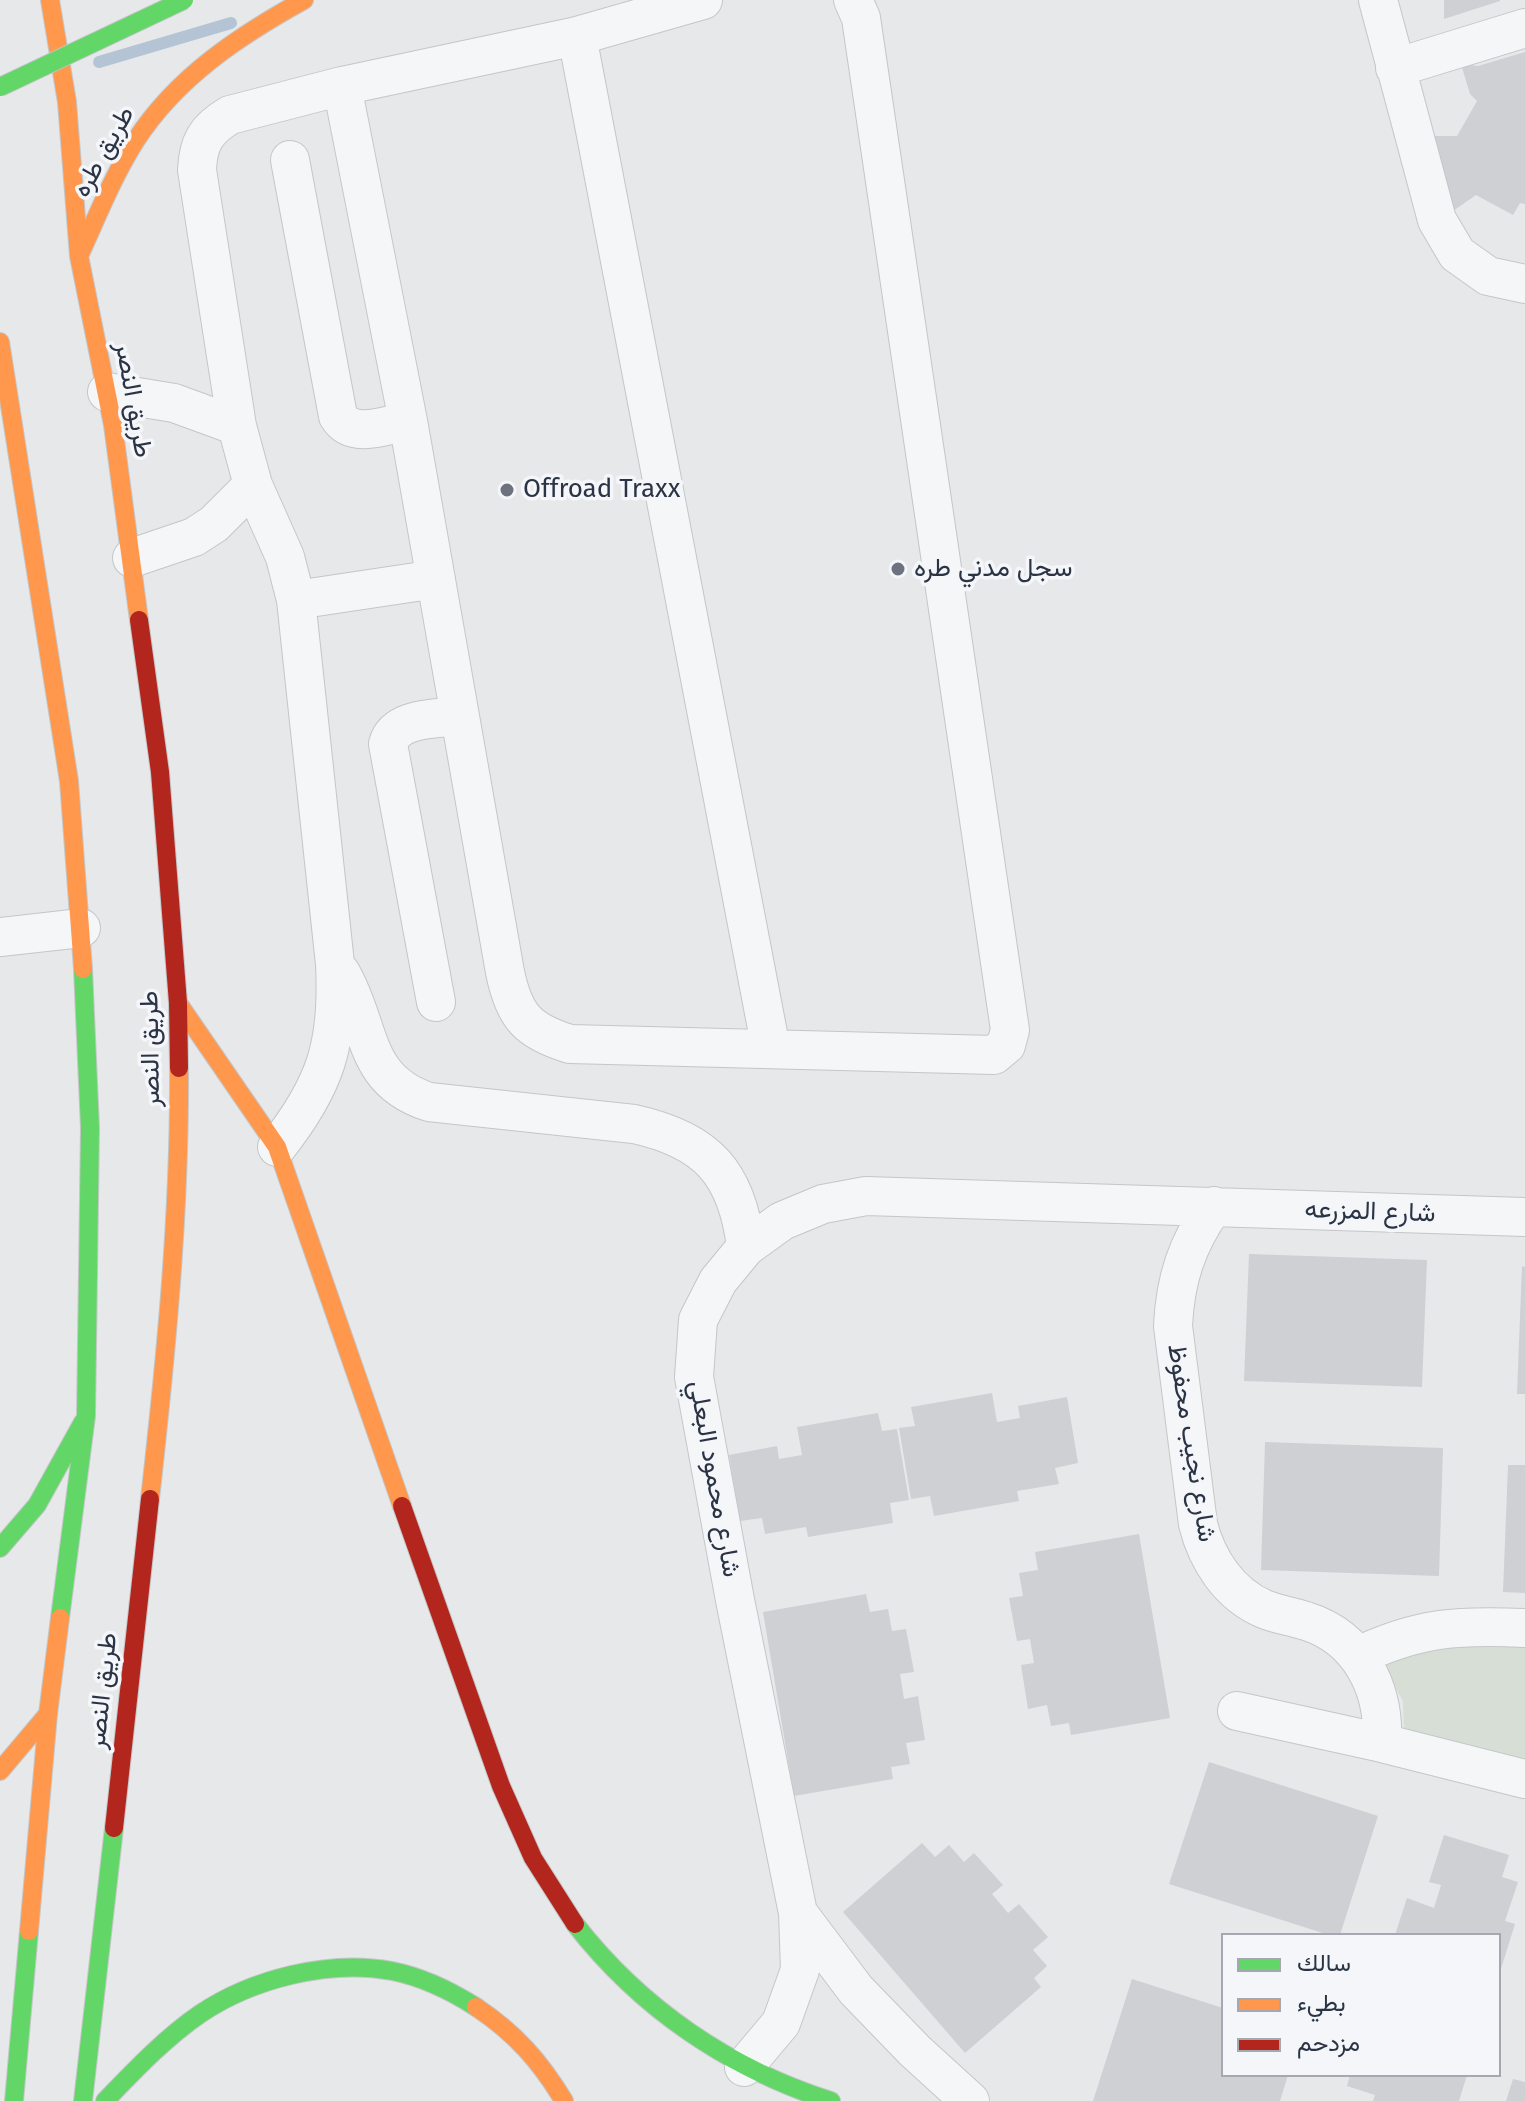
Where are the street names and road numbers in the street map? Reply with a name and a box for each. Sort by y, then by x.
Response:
street label: طريق طره [66,101,142,203]
street label: طريق النصر [108,340,158,460]
street label: طريق النصر [134,990,168,1108]
street label: شارع المزرعه [1304,1194,1436,1230]
street label: شارع نجيب محفوظ [1160,1342,1222,1544]
street label: شارع محمود البعلي [681,1378,747,1580]
street label: طريق النصر [81,1631,125,1751]

